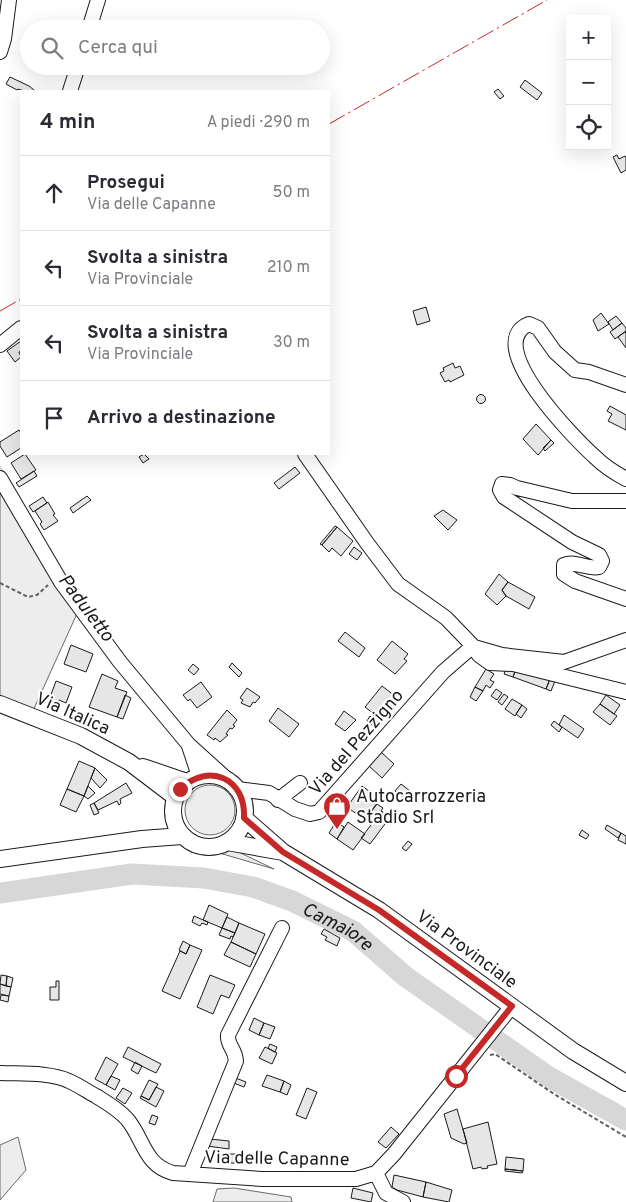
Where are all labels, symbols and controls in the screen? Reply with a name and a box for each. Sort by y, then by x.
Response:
map controls [566,15,611,150]
button: + [566,15,611,60]
search box [20,20,330,75]
icon: search [38,34,66,62]
text: Cerca qui [78,36,158,60]
button: − [566,60,611,105]
button: locate [566,105,611,150]
text: 4 min [40,109,96,136]
text: A piedi · 290 m [207,113,310,133]
text: Prosegui [87,171,165,195]
icon: ahead [40,179,68,207]
text: 50 m [273,183,310,203]
text: Via delle Capanne [87,195,216,215]
text: Svolta a sinistra [87,246,228,270]
icon: left [40,254,68,282]
text: 210 m [267,258,310,278]
text: Via Provinciale [87,270,193,290]
text: Svolta a sinistra [87,321,228,345]
icon: left [40,329,68,357]
text: 30 m [273,333,310,353]
text: Via Provinciale [87,345,193,365]
icon: arrive [40,404,68,432]
text: Arrivo a destinazione [87,406,276,430]
water label: Paduletto [52,570,119,648]
street label: Via del Pezzigno [305,685,409,801]
street label: Via Italica [32,688,113,741]
route end [169,778,192,801]
place label: Autocarrozzeria Stadio Srl [356,786,486,830]
shop icon: Autocarrozzeria Stadio Srl [322,791,352,830]
water label: Camaiore [298,898,377,957]
street label: Via Provinciale [411,906,521,995]
route start [445,1065,468,1088]
street label: Via delle Capanne [204,1147,350,1172]

